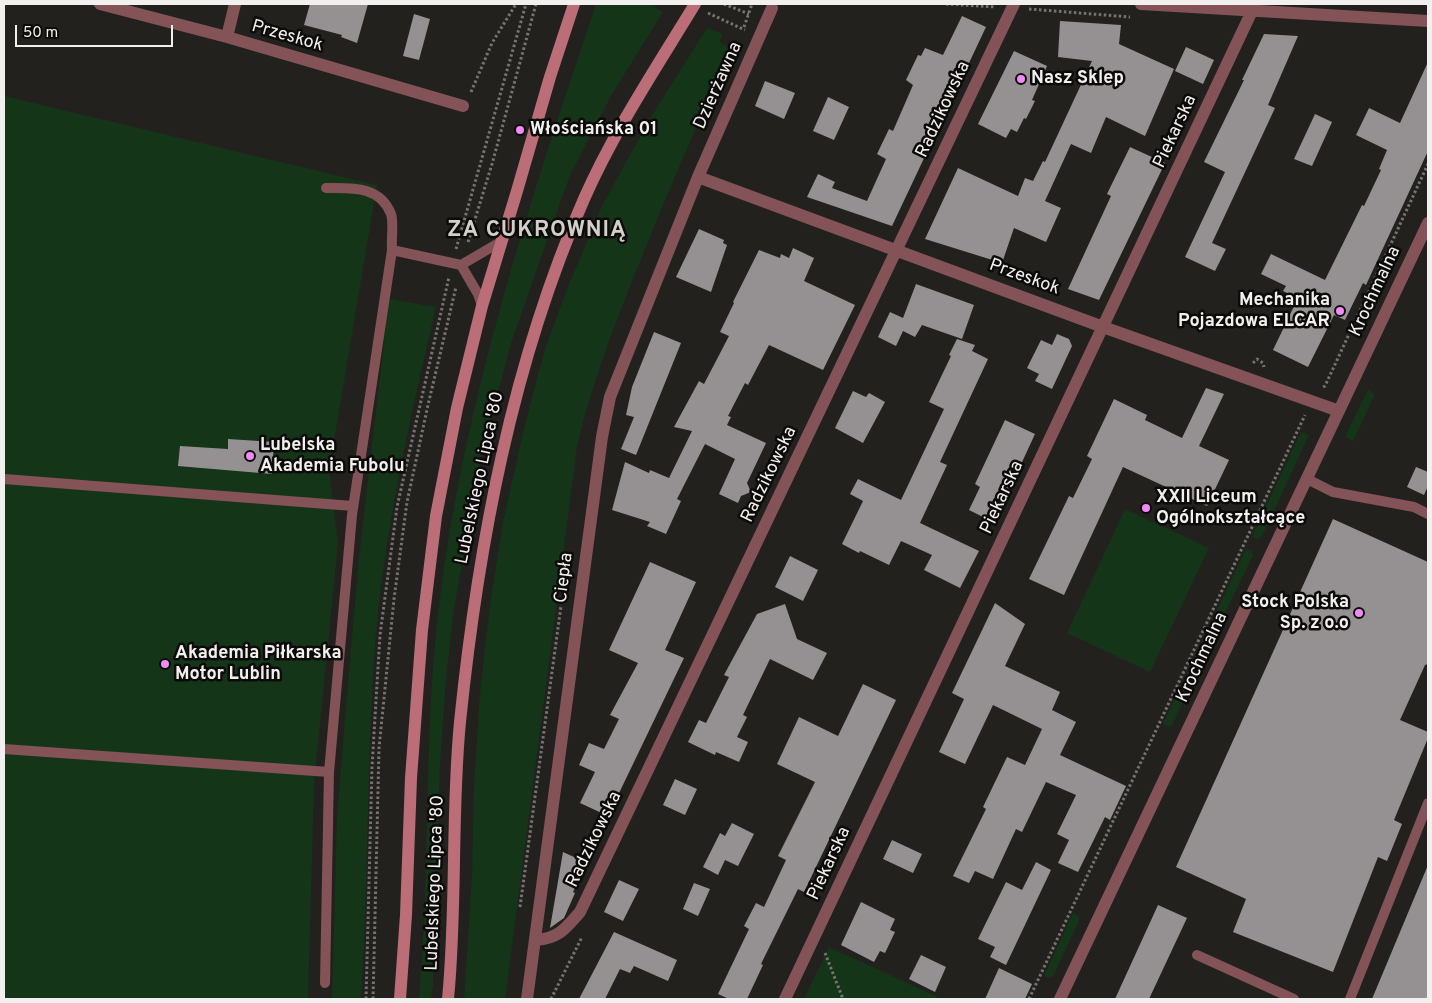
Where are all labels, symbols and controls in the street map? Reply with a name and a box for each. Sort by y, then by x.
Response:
scale bar [18,15,175,47]
street label: Przeskok [249,16,325,58]
text: 50 m [23,24,58,43]
street label: Dzierżawna [690,39,748,133]
street label: Radzikowska [912,58,976,162]
place label: Nasz Sklep [1031,68,1124,90]
marker: Nasz Sklep [1015,73,1027,85]
street label: Piekarska [1150,92,1202,172]
place label: Włościańska 01 [530,119,657,141]
marker: Włościańska 01 [514,124,526,136]
district label: ZA CUKROWNIĄ [446,219,628,245]
street label: Krochmalna [1346,243,1406,341]
street label: Przeskok [986,255,1062,301]
place label: Mechanika Pojazdowa ELCAR [1178,290,1330,332]
marker: Mechanika Pojazdowa ELCAR [1334,305,1346,317]
street label: Lubelskiego Lipca '80 [452,390,510,566]
street label: Radzikowska [738,424,802,526]
place label: Lubelska Akademia Fubolu [260,435,405,478]
marker: Lubelska Akademia Fubolu [244,450,256,462]
street label: Piekarska [977,458,1029,538]
place label: XXII Liceum Ogólnokształcące [1156,487,1305,530]
marker: XXII Liceum Ogólnokształcące [1140,502,1152,514]
street label: Ciepła [551,552,579,604]
place label: Stock Polska Sp. z o.o [1241,592,1349,634]
marker: Stock Polska Sp. z o.o [1353,607,1365,619]
street label: Krochmalna [1173,609,1233,707]
place label: Akademia Piłkarska Motor Lublin [175,643,341,686]
marker: Akademia Piłkarska Motor Lublin [159,658,171,670]
street label: Radzikowska [563,789,627,891]
street label: Lubelskiego Lipca '80 [422,795,450,971]
street label: Piekarska [804,824,856,904]

